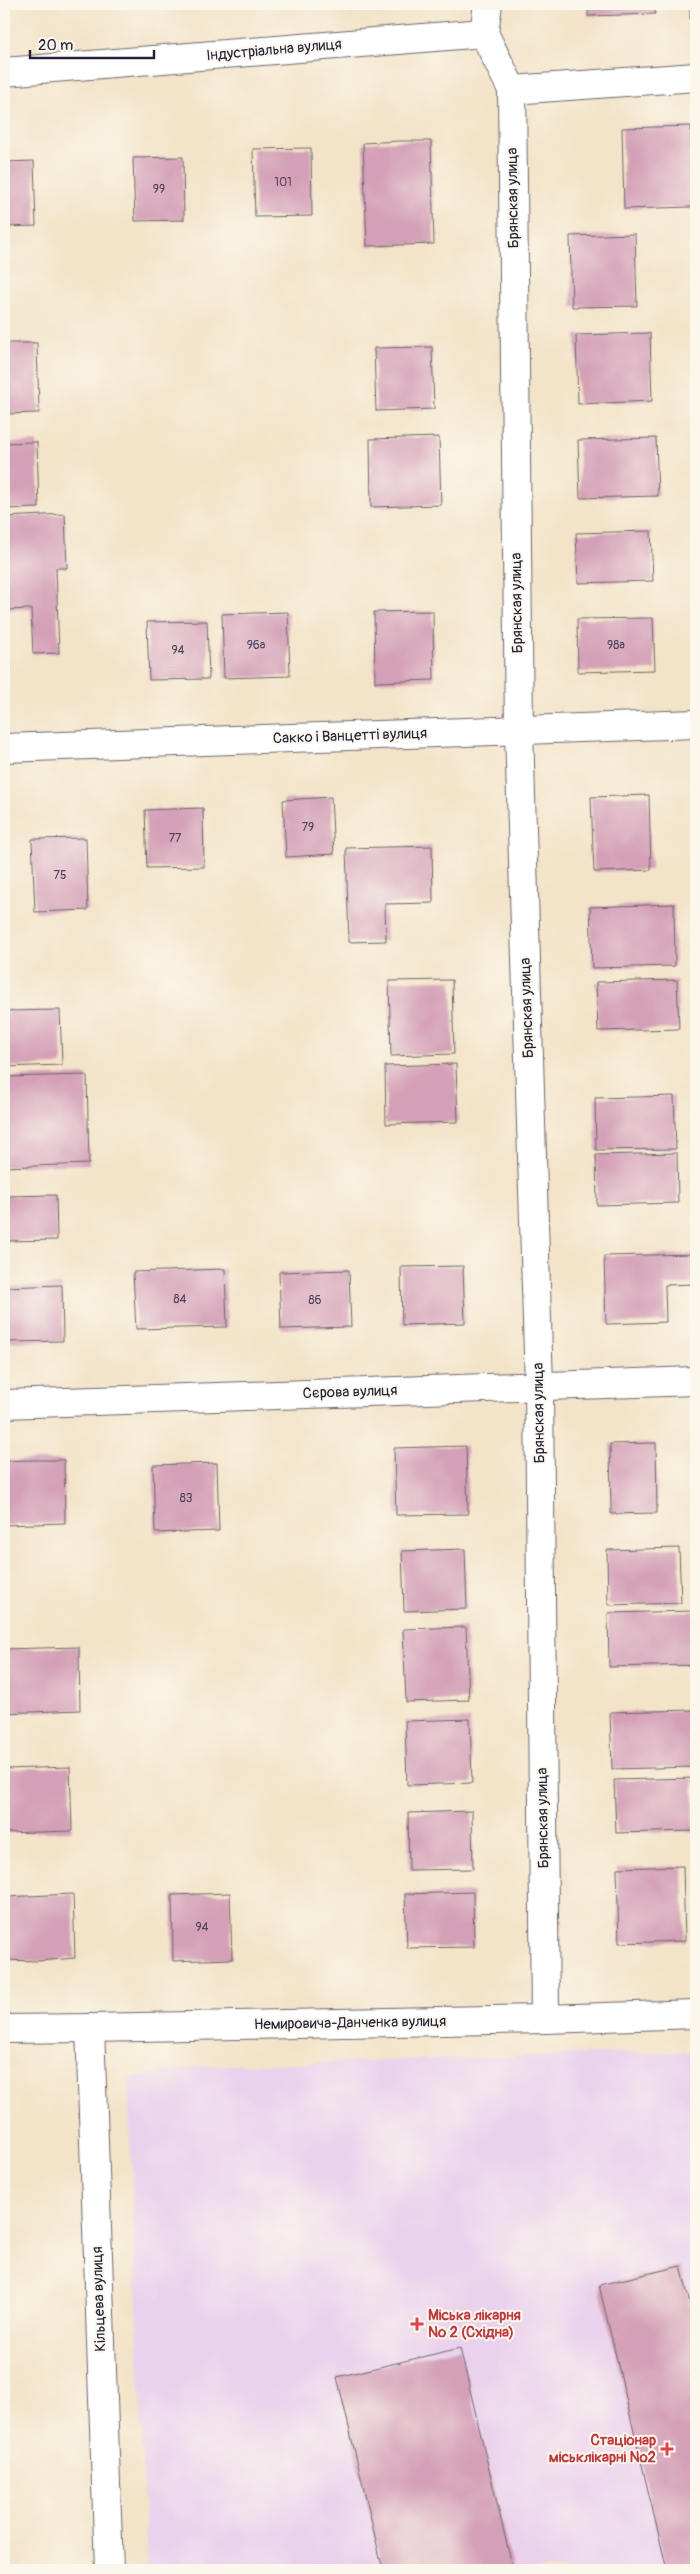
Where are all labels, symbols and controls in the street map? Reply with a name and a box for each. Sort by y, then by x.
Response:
scale bar [30,28,154,60]
street label: Індустріальна вулиця [205,35,343,65]
text: 20 m [38,36,73,55]
street label: Брянская улица [503,148,523,248]
house number: 101 [274,175,292,190]
house number: 99 [153,182,165,197]
street label: Брянская улица [507,553,527,653]
house number: 96а [247,638,266,653]
house number: 98а [607,638,625,653]
house number: 94 [171,643,185,658]
street label: Сакко і Ванцетті вулиця [272,724,428,748]
house number: 79 [302,820,314,835]
house number: 77 [169,831,182,846]
house number: 75 [54,868,66,883]
street label: Брянская улица [516,957,538,1059]
house number: 84 [173,1292,187,1307]
house number: 86 [308,1293,322,1308]
street label: Брянская улица [529,1363,549,1463]
street label: Сєрова вулиця [302,1381,398,1403]
house number: 83 [180,1491,193,1506]
street label: Брянская улица [533,1768,553,1868]
house number: 94 [195,1920,209,1935]
street label: Немировича-Данченка вулиця [254,2012,446,2034]
street label: Кільцева вулиця [88,2246,110,2352]
place label: Міська лікарня № 2 (Східна) [428,2306,521,2342]
marker: Міська лікарня № 2 (Східна) [410,2317,424,2331]
place label: Стаціонар міськлікарні №2 [549,2431,656,2467]
marker: Стаціонар міськлікарні №2 [660,2442,674,2456]

